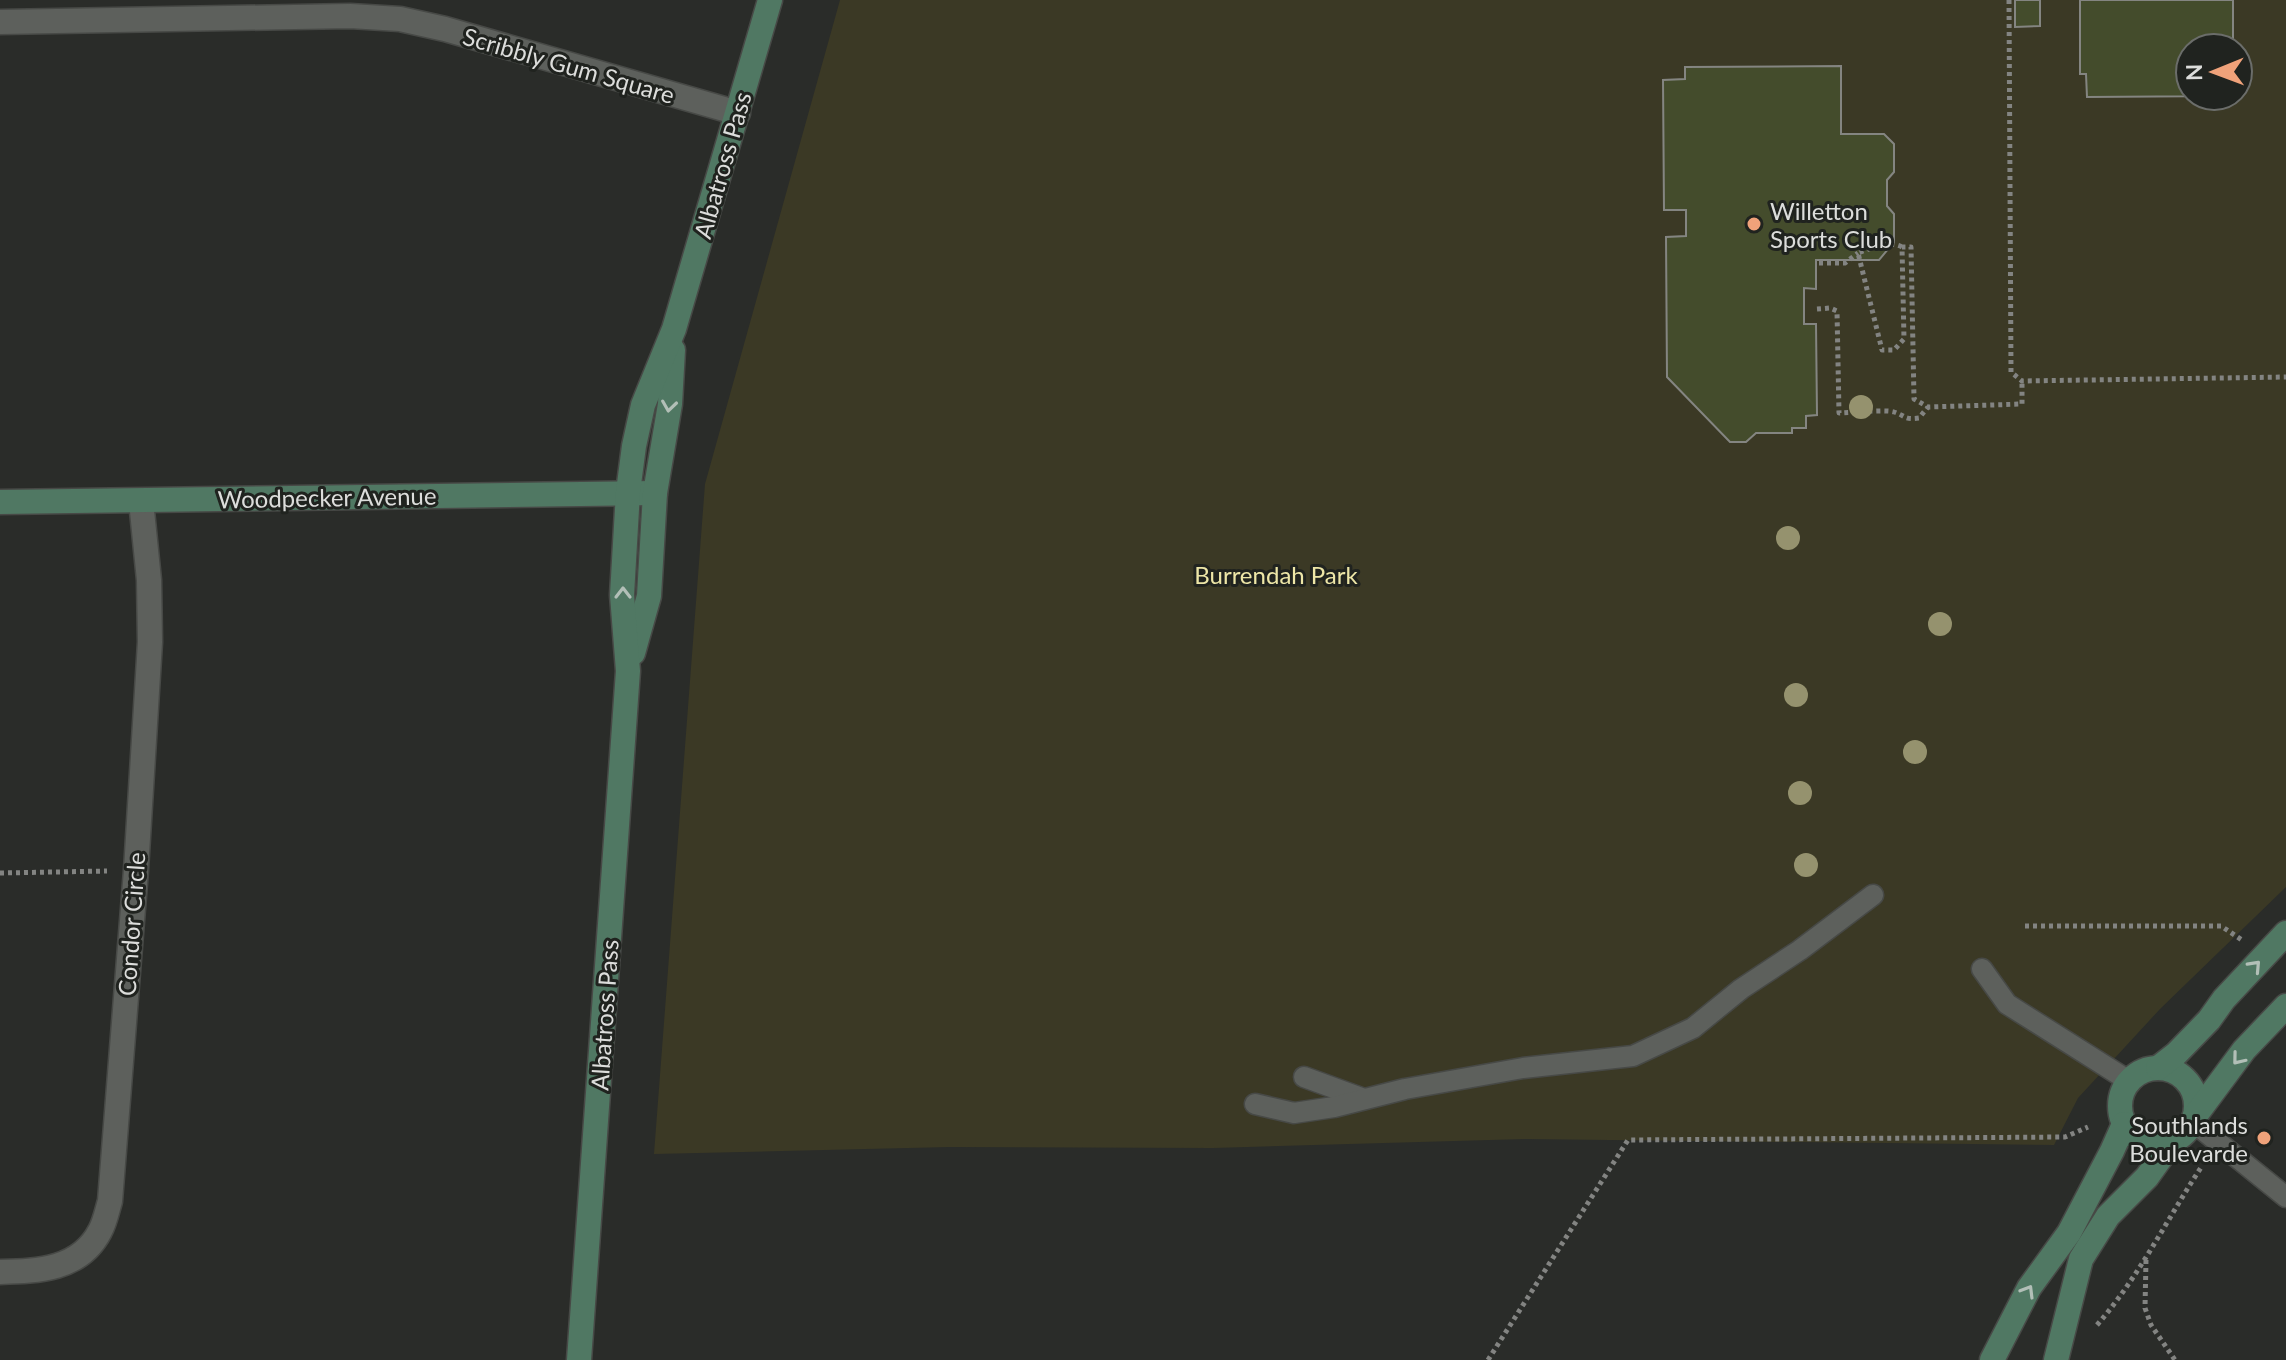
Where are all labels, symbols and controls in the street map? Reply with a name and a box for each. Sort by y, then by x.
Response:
street label: Scribbly Gum Square [460,21,678,109]
north arrow [2174,32,2254,112]
text: N [2180,64,2207,81]
street label: Albatross Pass [687,88,757,242]
place label: Willetton Sports Club [1770,196,1892,253]
marker: Willetton Sports Club [1745,215,1763,233]
one-way arrow [661,400,678,413]
street label: Woodpecker Avenue [217,481,437,513]
park label: Burrendah Park [1194,560,1359,589]
one-way arrow [614,586,632,599]
street label: Condor Circle [112,851,150,997]
street label: Albatross Pass [584,939,624,1091]
one-way arrow [2245,961,2260,975]
one-way arrow [2233,1050,2248,1064]
place label: Southlands Boulevarde [2129,1110,2248,1167]
marker: Southlands Boulevarde [2255,1129,2273,1147]
one-way arrow [2018,1285,2034,1300]

